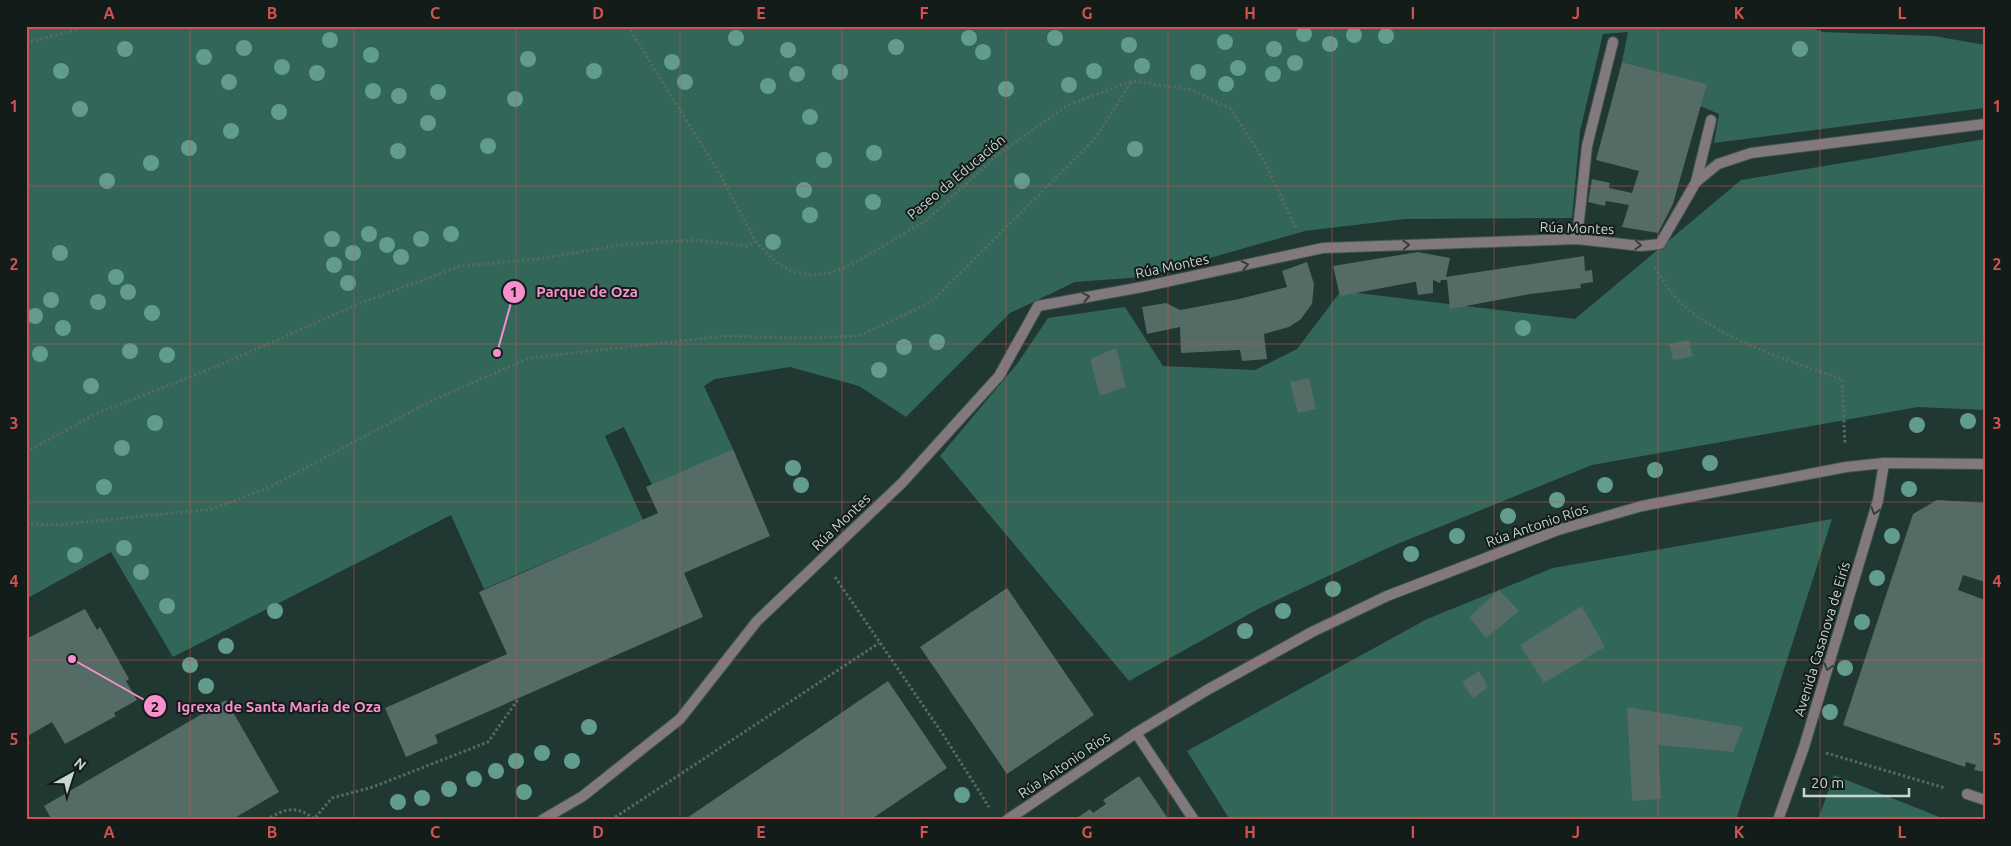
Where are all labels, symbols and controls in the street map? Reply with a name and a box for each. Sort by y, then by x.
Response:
text: A [103,4,115,22]
text: B [267,4,277,22]
text: C [430,4,440,22]
text: D [592,4,604,22]
text: E [756,4,766,22]
text: F [920,4,929,22]
text: G [1081,4,1093,22]
text: H [1244,4,1256,22]
text: I [1411,4,1415,22]
text: J [1572,4,1580,22]
text: K [1734,4,1745,22]
text: L [1898,4,1907,22]
text: 1 [9,97,19,115]
text: 1 [1992,97,2002,115]
street label: Paseo da Educación [904,131,1008,223]
street label: Rúa Montes [1539,219,1615,237]
one-way arrow [1402,239,1410,250]
one-way arrow [1634,239,1642,250]
street label: Rúa Montes [1134,250,1210,282]
text: 2 [9,255,19,273]
text: 2 [1992,255,2002,273]
one-way arrow [1241,260,1250,270]
callout: Parque de Oza [501,277,648,307]
text: 1 [510,283,518,300]
text: Parque de Oza [536,283,638,300]
one-way arrow [1082,293,1090,303]
text: 3 [9,414,19,432]
text: 3 [1992,414,2002,432]
street label: Rúa Montes [809,490,873,554]
street label: Rúa Antonio Ríos [1484,500,1590,550]
one-way arrow [1870,506,1880,515]
street label: Avenida Casanova de Eirís [1791,560,1853,718]
text: 4 [9,572,19,590]
text: 4 [1992,572,2002,590]
one-way arrow [1823,662,1833,670]
callout: Igrexa de Santa María de Oza [142,691,391,721]
text: 2 [151,698,159,715]
text: Igrexa de Santa María de Oza [177,698,381,715]
street label: Rúa Antonio Ríos [1015,728,1113,802]
text: 5 [9,730,19,748]
text: 5 [1992,730,2002,748]
north arrow [48,748,98,798]
text: N [71,754,89,773]
scale bar [1804,766,1908,798]
text: 20 m [1811,774,1844,791]
text: A [103,823,115,841]
text: B [267,823,277,841]
text: C [430,823,440,841]
text: D [592,823,604,841]
text: E [756,823,766,841]
text: F [920,823,929,841]
text: G [1081,823,1093,841]
text: H [1244,823,1256,841]
text: I [1411,823,1415,841]
text: J [1572,823,1580,841]
text: K [1734,823,1745,841]
text: L [1898,823,1907,841]

